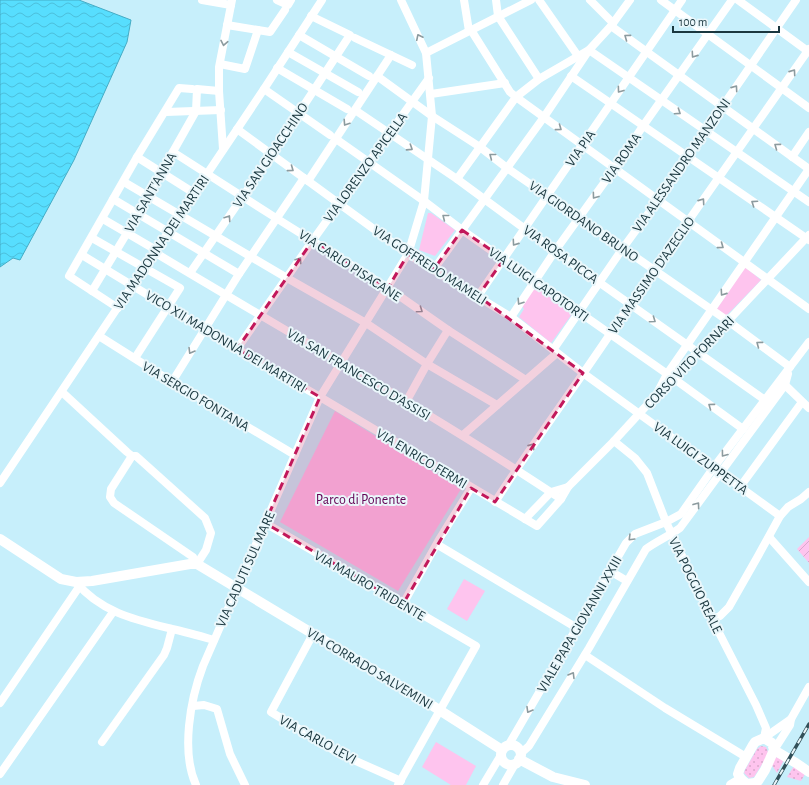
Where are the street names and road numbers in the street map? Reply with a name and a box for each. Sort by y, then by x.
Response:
street label: VIA ALESSANDRO MANZONI [630,96,733,235]
street label: VIA SAN GIOACCHINO [231,100,311,211]
street label: VIA LORENZO APICELLA [321,110,410,225]
street label: VIA PIA [563,128,598,169]
street label: VIA ROMA [600,131,644,186]
street label: VIA SANT'ANNA [122,150,179,235]
street label: VIA MADONNA DEI MARTIRI [112,173,212,312]
street label: VIA GIORDANO BRUNO [526,179,641,265]
street label: VIA MASSIMO D'AZEGLIO [606,214,698,337]
street label: VIA ROSA PICCA [520,223,601,287]
street label: VIA GOFFREDO MAMELI [370,224,489,308]
street label: VIA CARLO PISACANE [296,228,403,304]
street label: VIA LUIGI CAPOTORTI [486,245,591,325]
street label: VICO XII MADONNA DEI MARTIRI [143,288,308,395]
street label: CORSO VITO FORNARI [642,314,737,412]
street label: VIA SAN FRANCESCO D'ASSISI [284,326,433,423]
street label: VIA SERGIO FONTANA [139,359,252,434]
street label: VIA LUIGI ZUPPETTA [651,420,750,498]
street label: VIA ENRICO FERMI [374,426,469,492]
street label: VIA CADUTI SUL MARE [214,509,278,630]
street label: VIA POGGIO REALE [666,535,724,636]
street label: VIA MAURO TRIDENTE [312,548,428,623]
street label: VIALE PAPA GIOVANNI XXIII [535,554,625,695]
street label: VIA CORRADO SALVEMINI [304,626,435,712]
street label: VIA CARLO LEVI [277,713,358,767]

